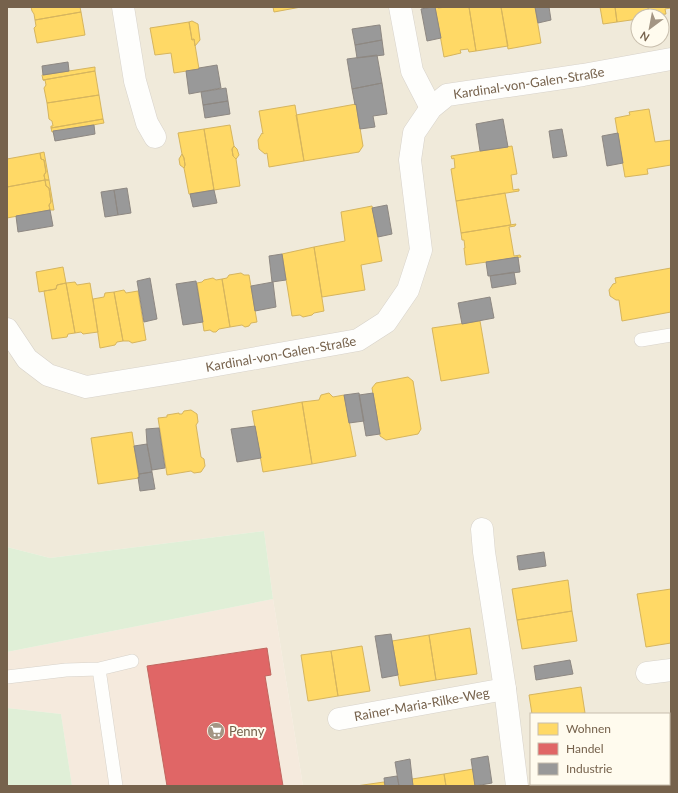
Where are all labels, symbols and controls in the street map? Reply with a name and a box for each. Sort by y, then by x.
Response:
north arrow [630,8,670,48]
text: N [637,29,651,45]
street label: Kardinal-von-Galen-Straße [452,63,606,102]
street label: Kardinal-von-Galen-Straße [204,332,358,375]
street label: Rainer-Maria-Rilke-Weg [353,684,491,724]
legend [530,713,670,785]
supermarket icon: Penny [206,721,226,741]
text: Wohnen [566,721,611,736]
place label: Penny [229,723,265,739]
text: Handel [566,741,604,756]
text: Industrie [566,761,612,776]

